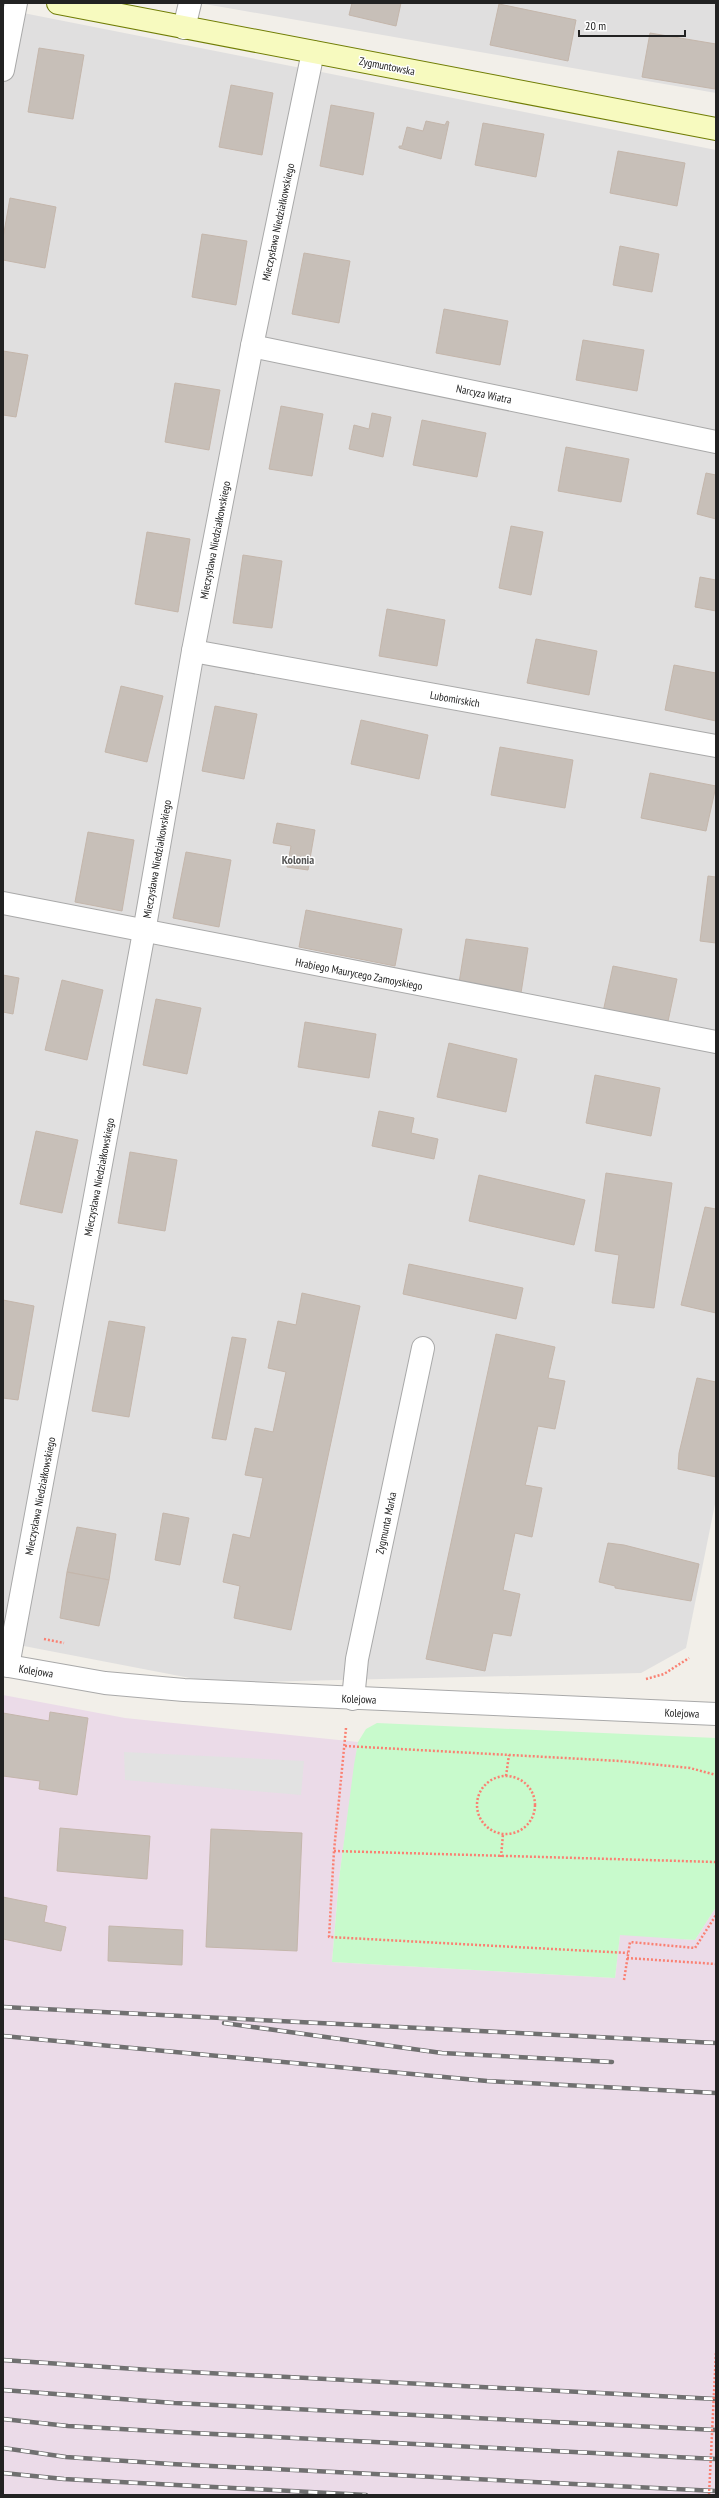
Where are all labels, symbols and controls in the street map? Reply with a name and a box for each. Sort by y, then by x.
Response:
scale bar [579,12,685,38]
text: 20 m [585,18,606,33]
street label: Zygmuntowska [358,54,416,78]
street label: Mieczysława Niedziałkowskiego [259,162,297,282]
street label: Narcyza Wiatra [455,381,513,407]
street label: Mieczysława Niedziałkowskiego [197,479,233,600]
street label: Lubomirskich [429,688,481,710]
street label: Mieczysława Niedziałkowskiego [140,798,174,919]
district label: Kolonia [282,852,314,867]
street label: Hrabiego Maurycego Zamoyskiego [294,955,424,993]
street label: Mieczysława Niedziałkowskiego [81,1116,117,1237]
street label: Mieczysława Niedziałkowskiego [22,1435,58,1556]
street label: Zygmunta Marka [373,1491,399,1555]
street label: Kolejowa [18,1661,54,1681]
street label: Kolejowa [341,1691,377,1707]
street label: Kolejowa [664,1705,700,1721]

